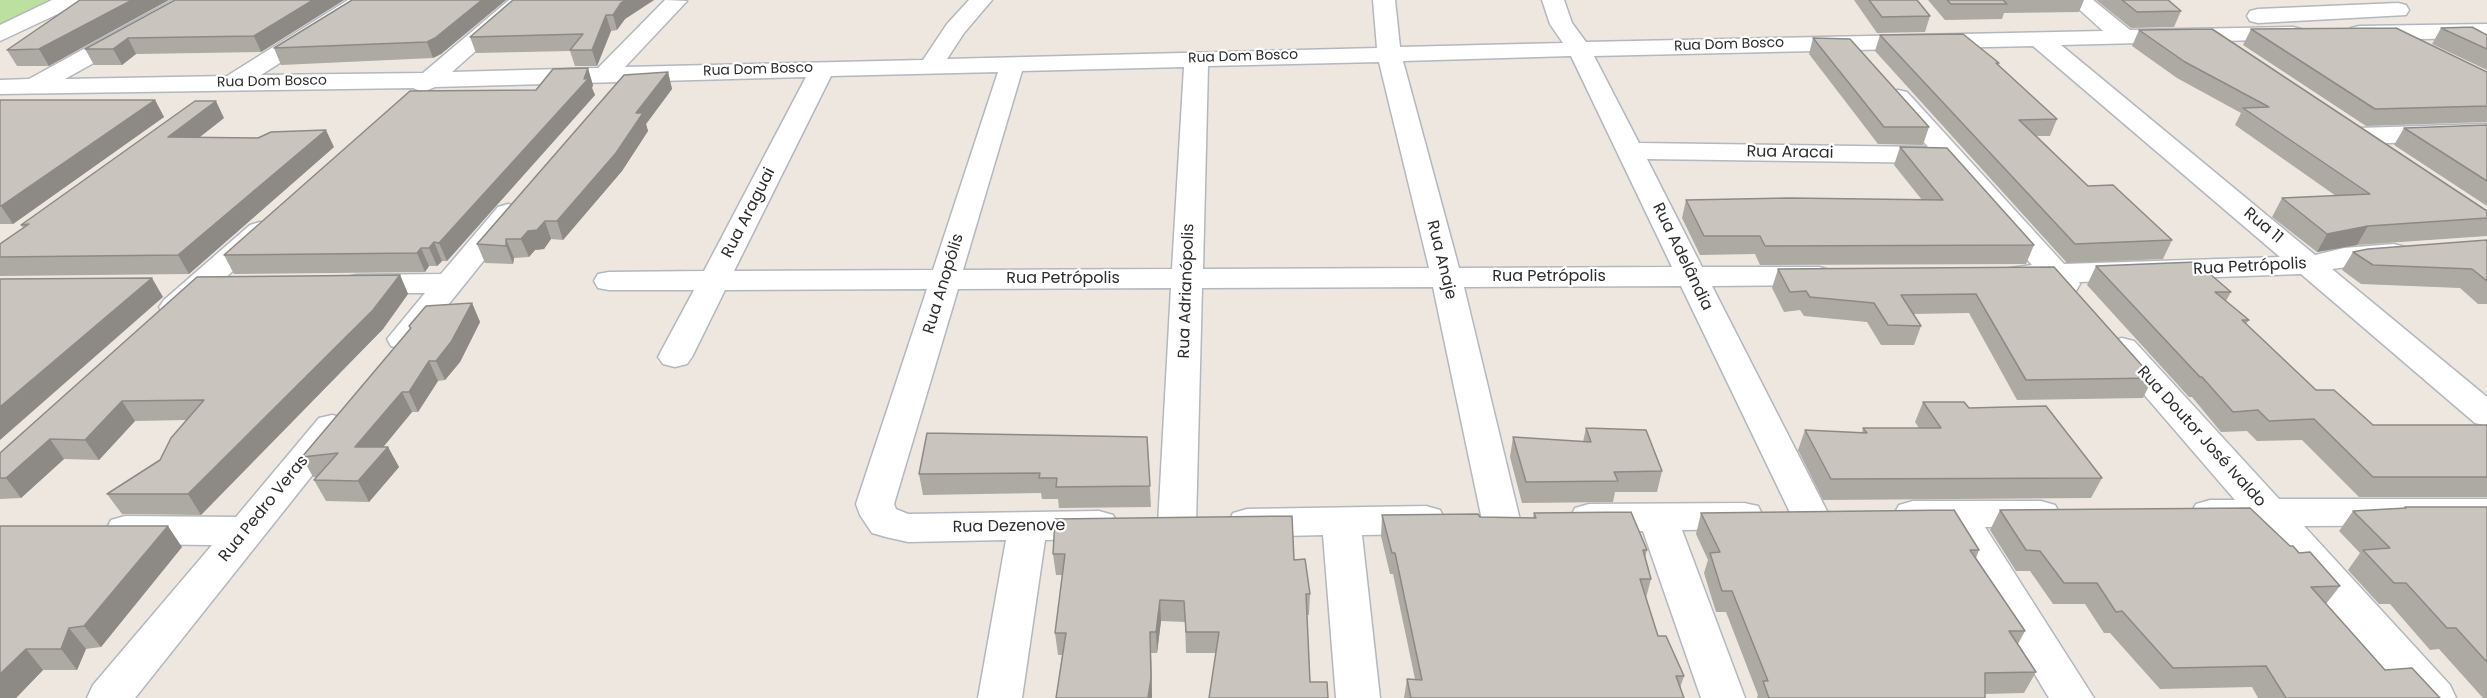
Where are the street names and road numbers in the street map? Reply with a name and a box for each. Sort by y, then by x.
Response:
street label: Rua Dom Bosco [1674,35,1784,55]
street label: Rua Dom Bosco [1188,47,1298,67]
street label: Rua Dom Bosco [703,60,813,80]
street label: Rua Dom Bosco [217,73,327,91]
street label: Rua Aracai [1746,143,1834,163]
street label: Rua Araguai [718,165,780,261]
street label: Rua Adelândia [1648,200,1716,314]
street label: Rua 11 [2239,204,2287,248]
street label: Rua Anaje [1422,218,1460,302]
street label: Rua Adrianópolis [1175,223,1199,359]
street label: Rua Anopólis [920,232,968,336]
street label: Rua Petrópolis [2193,254,2307,280]
street label: Rua Petrópolis [1492,267,1606,287]
street label: Rua Petrópolis [1006,269,1120,289]
street label: Rua Doutor José Ivaldo [2133,363,2269,511]
street label: Rua Pedro Veras [215,452,313,566]
street label: Rua Dezenove [952,516,1066,538]

